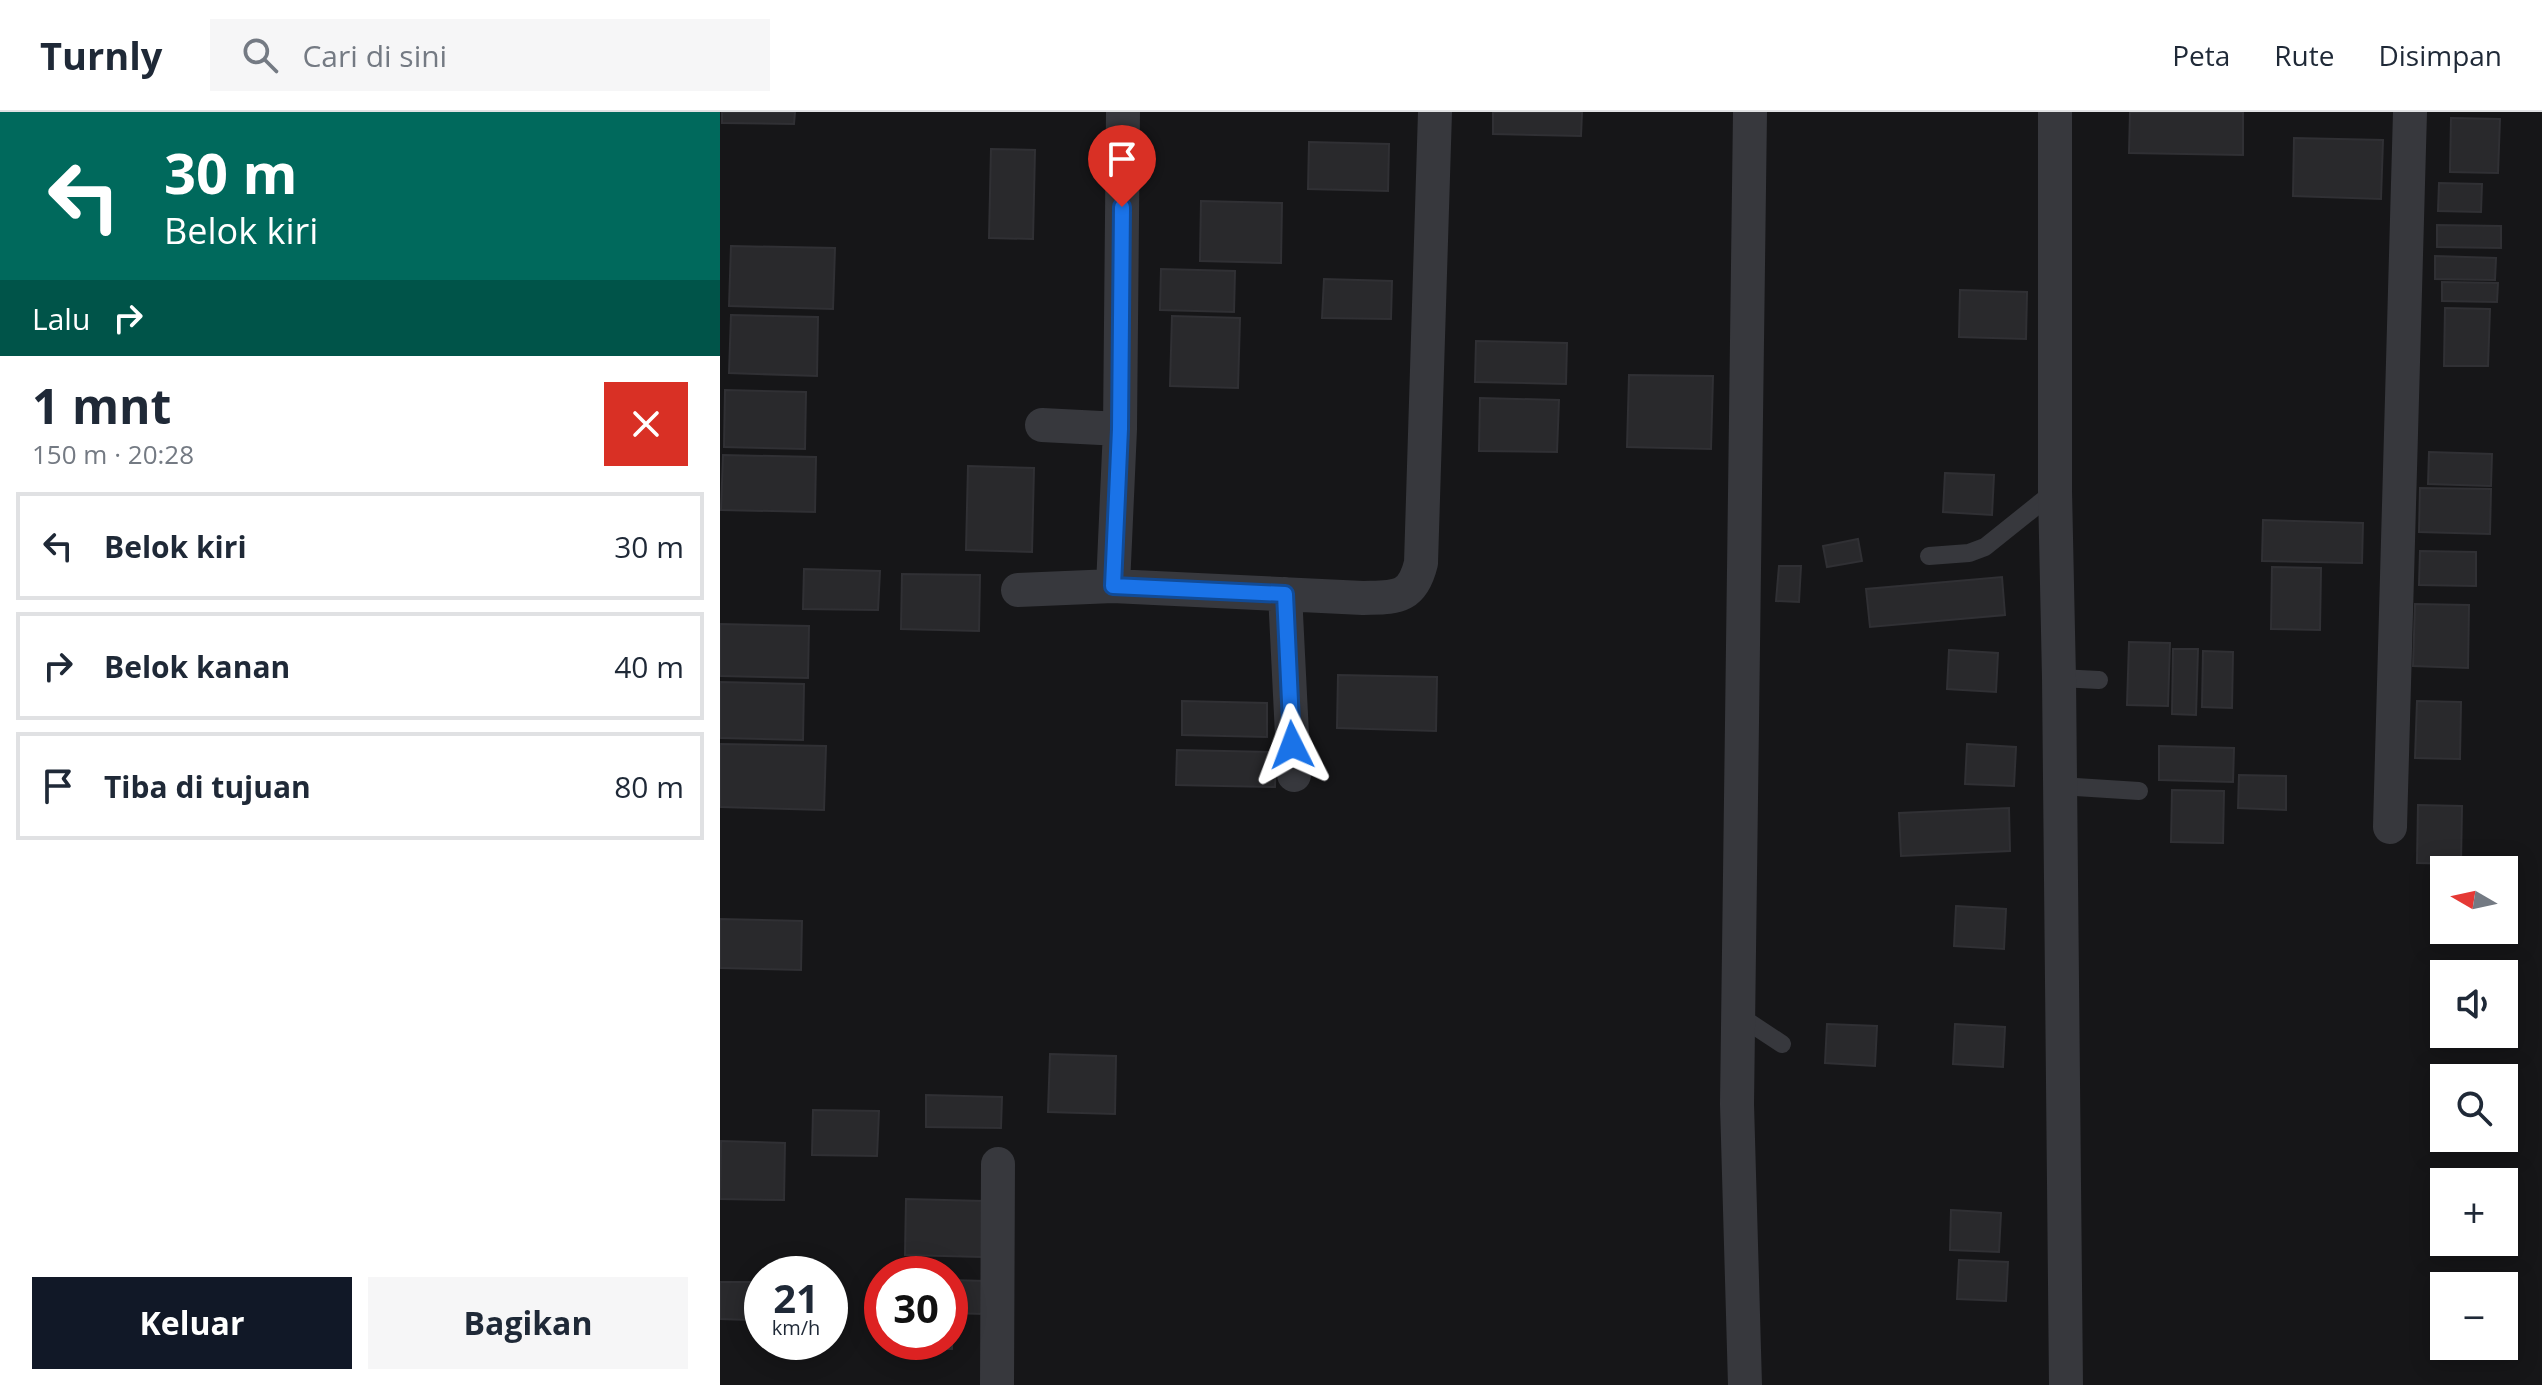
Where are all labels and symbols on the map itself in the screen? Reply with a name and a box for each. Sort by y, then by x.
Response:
pin [1088,125,1156,207]
position arrow [1250,703,1334,787]
north arrow [2430,856,2518,944]
speed limit sign: 30 [864,1256,968,1360]

